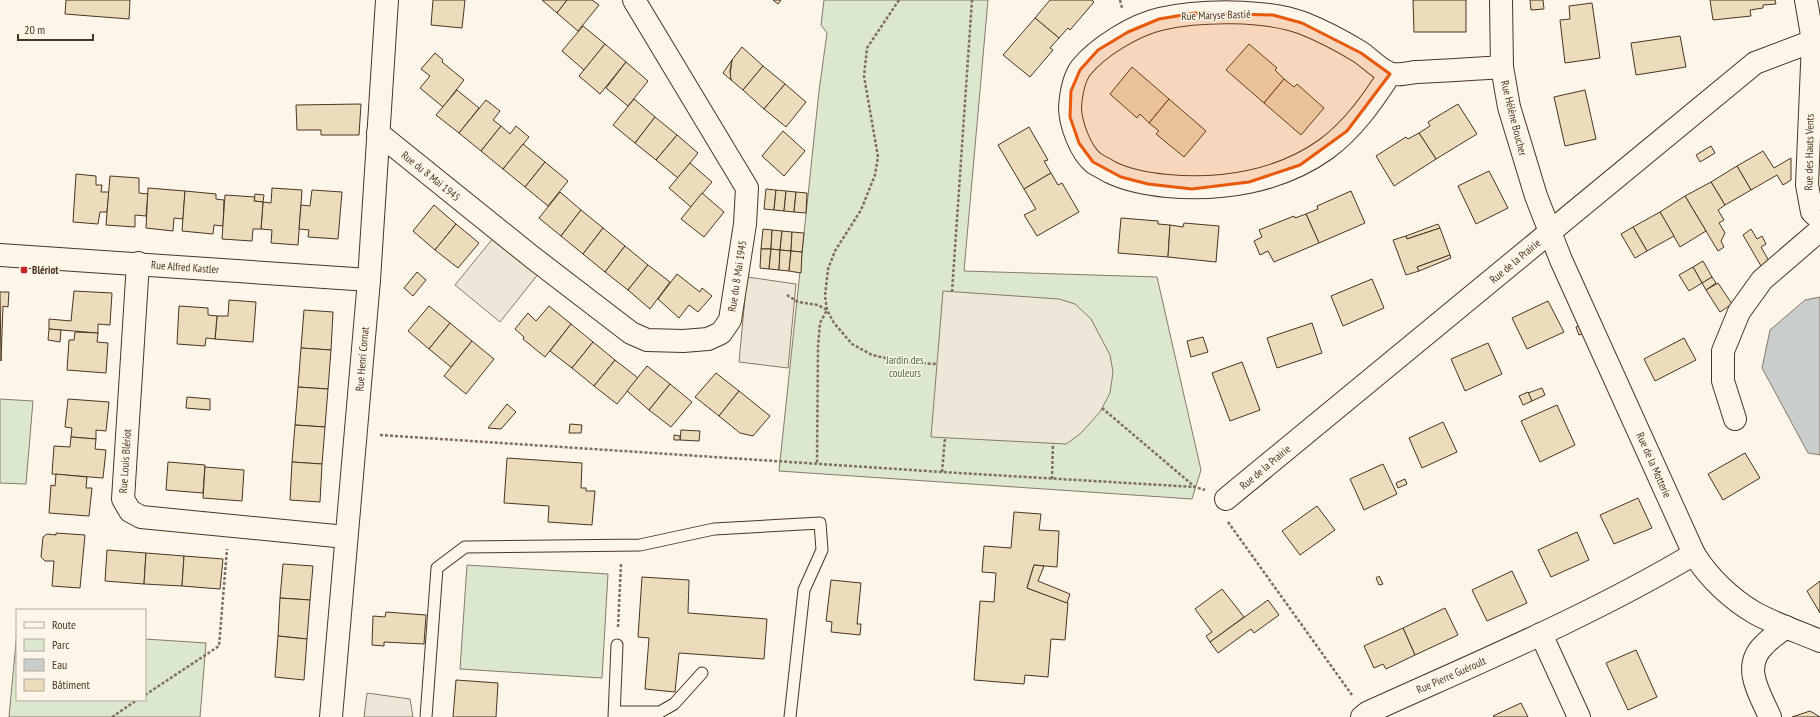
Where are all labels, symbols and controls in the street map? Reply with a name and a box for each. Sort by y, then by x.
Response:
street label: Rue Maryse Bastié [1181,7,1251,23]
scale bar [18,16,93,42]
text: 20 m [24,22,45,37]
street label: Rue Hélène Boucher [1498,79,1530,157]
street label: Rue des Hauts Vents [1801,113,1817,191]
street label: Rue du 8 Mai 1945 [399,148,463,204]
street label: Rue de la Prairie [1487,235,1544,286]
street label: Rue du 8 Mai 1945 [724,239,750,313]
street label: Rue Alfred Kastler [150,258,220,276]
place label: Blériot [32,263,59,277]
marker: Blériot [19,265,29,275]
street label: Rue Henri Cornat [352,326,372,392]
park label: Jardin des couleurs [885,353,924,380]
street label: Rue Louis Blériot [116,428,134,494]
street label: Rue de la Motterie [1633,430,1675,500]
street label: Rue de la Prairie [1237,441,1294,492]
legend [16,609,146,701]
text: Route [52,617,76,632]
text: Parc [52,637,70,652]
street label: Rue Pierre Guéroult [1414,653,1488,697]
text: Eau [52,657,67,672]
text: Bâtiment [52,677,90,692]

